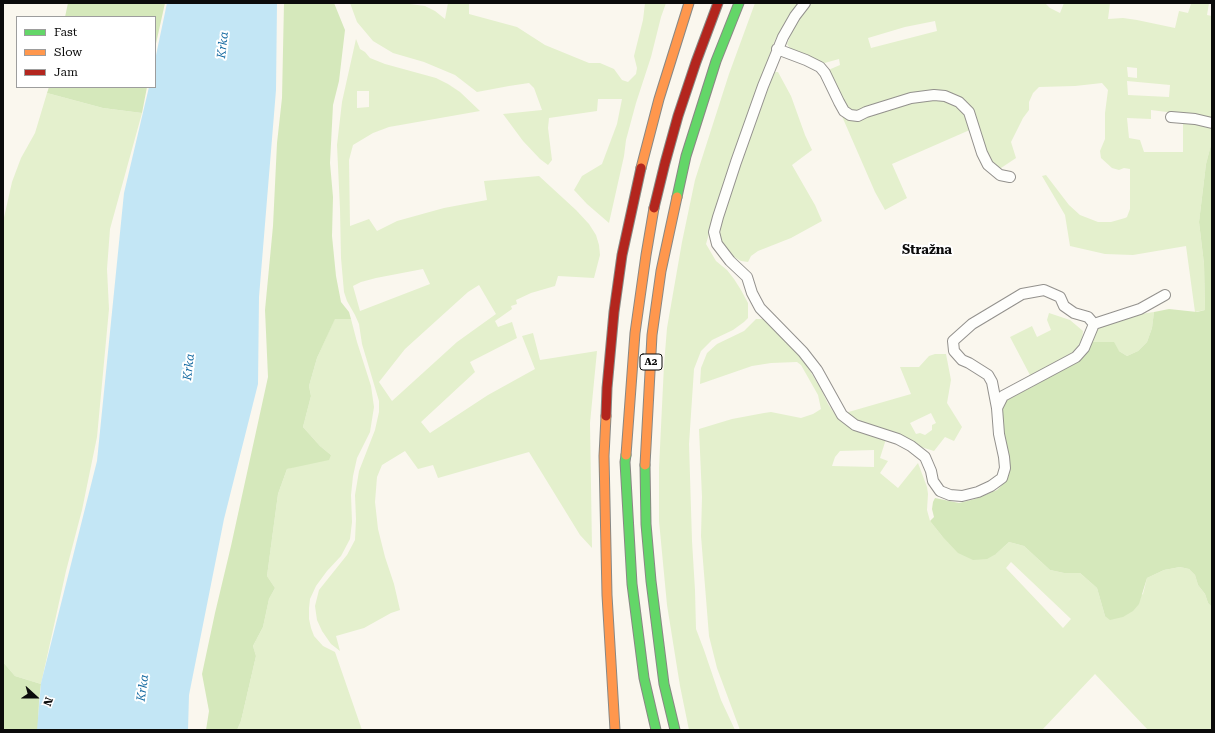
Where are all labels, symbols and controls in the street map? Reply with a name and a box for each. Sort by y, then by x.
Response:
legend [16,16,156,88]
text: Fast [54,25,77,39]
water label: Krka [214,31,232,59]
text: Slow [54,45,82,59]
text: Jam [54,65,78,79]
district label: Stražna [902,242,952,258]
water label: Krka [180,353,198,381]
road number: A2 [640,354,662,370]
water label: Krka [134,674,152,702]
north arrow [16,677,56,717]
text: N [40,695,55,708]

